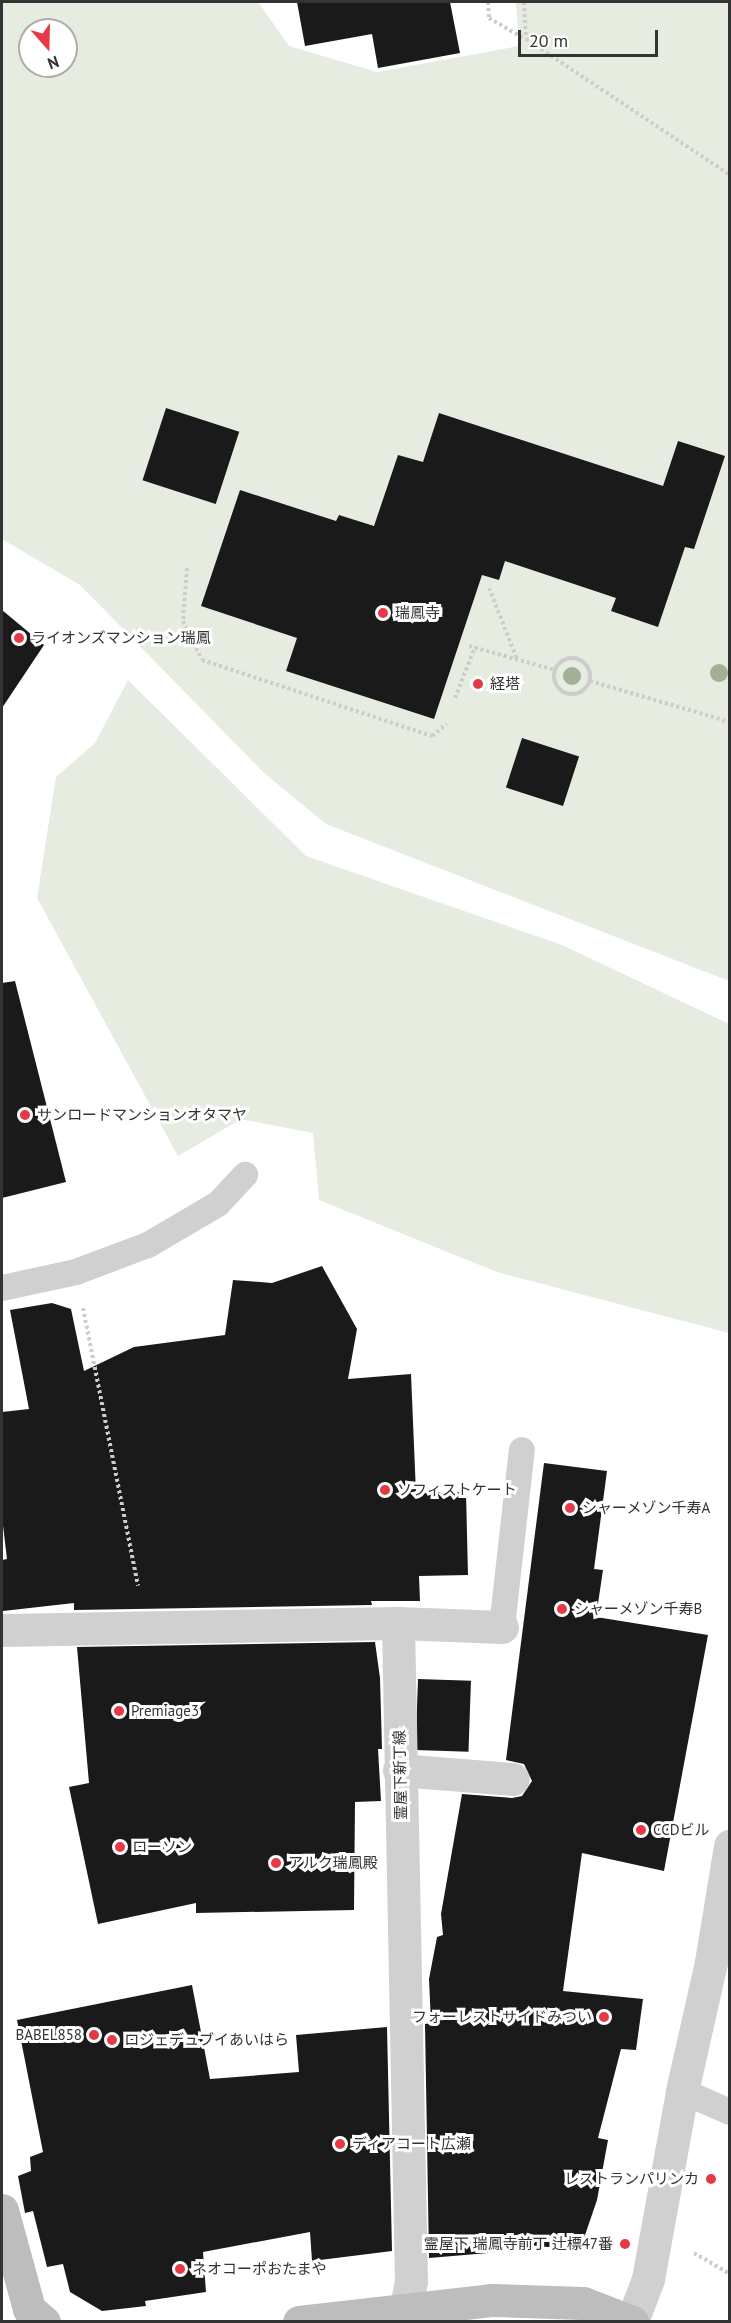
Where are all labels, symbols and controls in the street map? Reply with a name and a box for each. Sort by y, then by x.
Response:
north arrow [18,18,78,78]
scale bar [521,18,660,56]
text: 20 m [529,29,568,52]
text: N [45,52,62,74]
place label: 瑞鳳寺 [395,604,440,622]
marker: 瑞鳳寺 [376,606,390,620]
place label: ライオンズマンション瑞鳳 [31,629,211,647]
marker: ライオンズマンション瑞鳳 [12,631,26,645]
place label: 経塔 [490,675,520,693]
marker: 経塔 [471,677,485,691]
place label: サンロードマンションオタマヤ [37,1106,247,1124]
marker: サンロードマンションオタマヤ [18,1108,32,1122]
place label: ソフィストケート [397,1481,517,1499]
marker: ソフィストケート [378,1483,392,1497]
place label: シャーメゾン千寿A [582,1499,711,1517]
marker: シャーメゾン千寿A [563,1501,577,1515]
place label: シャーメゾン千寿B [574,1600,703,1618]
marker: シャーメゾン千寿B [555,1602,569,1616]
place label: Premiage3 [131,1702,199,1720]
marker: Premiage3 [112,1704,126,1718]
street label: 霊屋下新丁線 [390,1730,410,1820]
place label: CCDビル [653,1821,710,1839]
marker: CCDビル [634,1823,648,1837]
place label: ローソン [132,1838,192,1856]
marker: ローソン [113,1840,127,1854]
place label: アルク瑞鳳殿 [288,1854,378,1872]
marker: アルク瑞鳳殿 [269,1856,283,1870]
place label: フォーレストサイドみつい [412,2008,592,2026]
marker: フォーレストサイドみつい [597,2010,611,2024]
place label: BABEL858 [15,2026,82,2044]
marker: BABEL858 [87,2028,101,2042]
place label: ロジェデュブイあいはら [124,2031,289,2049]
marker: ロジェデュブイあいはら [105,2033,119,2047]
place label: ディアコート広瀬 [352,2135,472,2153]
marker: ディアコート広瀬 [333,2137,347,2151]
place label: レストランパリンカ [564,2170,699,2188]
marker: レストランパリンカ [704,2172,718,2186]
place label: 霊屋下 瑞鳳寺前丁 辻標47番 [424,2235,613,2253]
marker: 霊屋下 瑞鳳寺前丁 辻標47番 [618,2237,632,2251]
place label: ネオコーポおたまや [192,2260,327,2278]
marker: ネオコーポおたまや [173,2262,187,2276]

